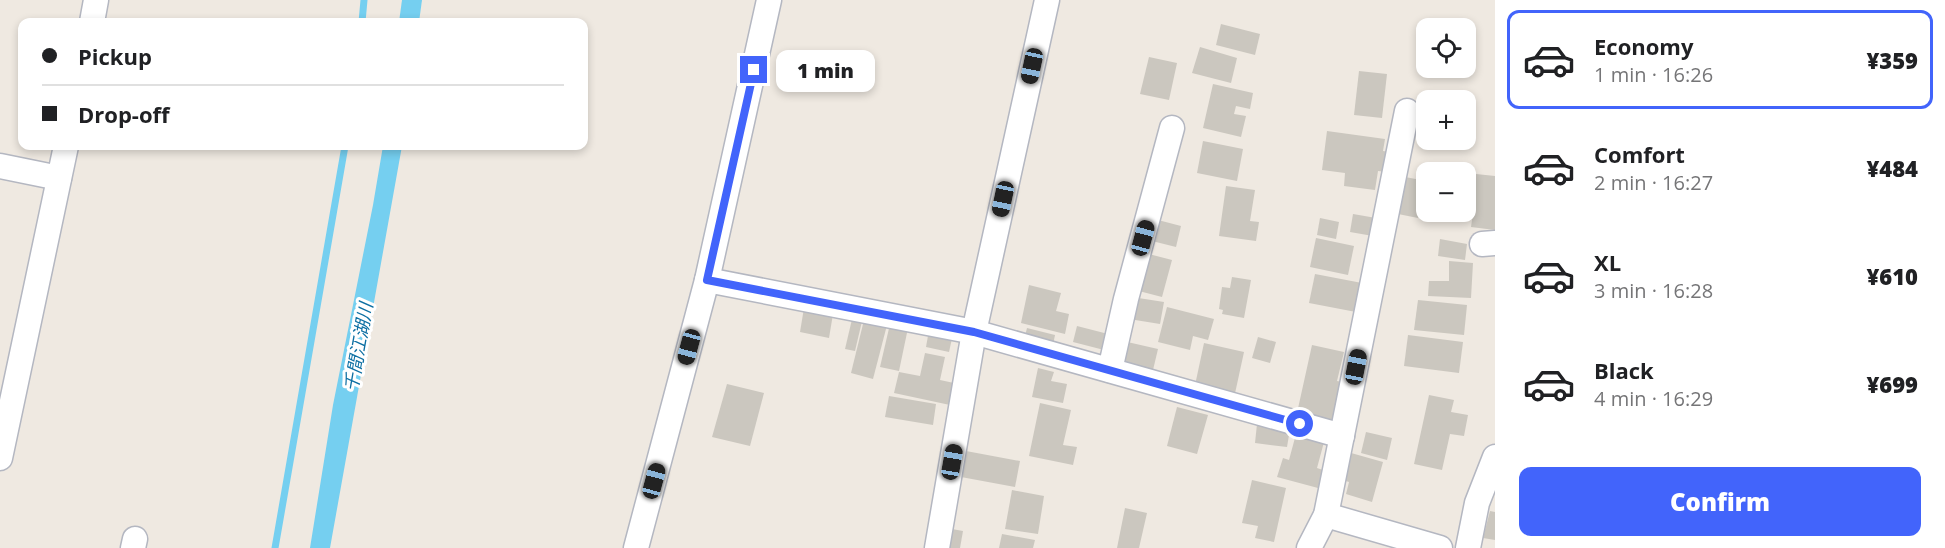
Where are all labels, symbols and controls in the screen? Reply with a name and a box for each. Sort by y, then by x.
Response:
map controls [1416,18,1476,222]
button: locate [1416,18,1476,78]
text: Economy [1594,31,1693,61]
icon: car [1522,33,1576,87]
text: Pickup [78,41,152,71]
text: ¥359 [1866,45,1918,75]
car [1019,47,1045,85]
callout: 1 min [775,49,874,91]
route end [740,56,767,83]
text: 1 min [797,57,854,84]
text: 1 min · 16:26 [1594,61,1713,88]
button: + [1416,90,1476,150]
text: Drop-off [78,99,170,129]
text: Comfort [1594,139,1685,169]
icon: car [1522,141,1576,195]
text: ¥484 [1866,153,1918,183]
button: − [1416,162,1476,222]
text: 2 min · 16:27 [1594,169,1713,196]
car [990,180,1016,218]
car [1130,218,1156,258]
text: XL [1594,247,1621,277]
icon: car [1522,249,1576,303]
text: ¥610 [1866,261,1918,291]
text: 3 min · 16:28 [1594,277,1713,304]
water label: 千間江湖川 [338,299,378,393]
car [676,327,702,367]
car [1344,348,1368,386]
text: Black [1594,355,1654,385]
icon: car [1522,357,1576,411]
text: ¥699 [1866,369,1918,399]
text: 4 min · 16:29 [1594,385,1713,412]
route start [1286,410,1313,437]
car [940,443,964,481]
car [641,461,667,501]
button: Confirm [1519,467,1921,536]

